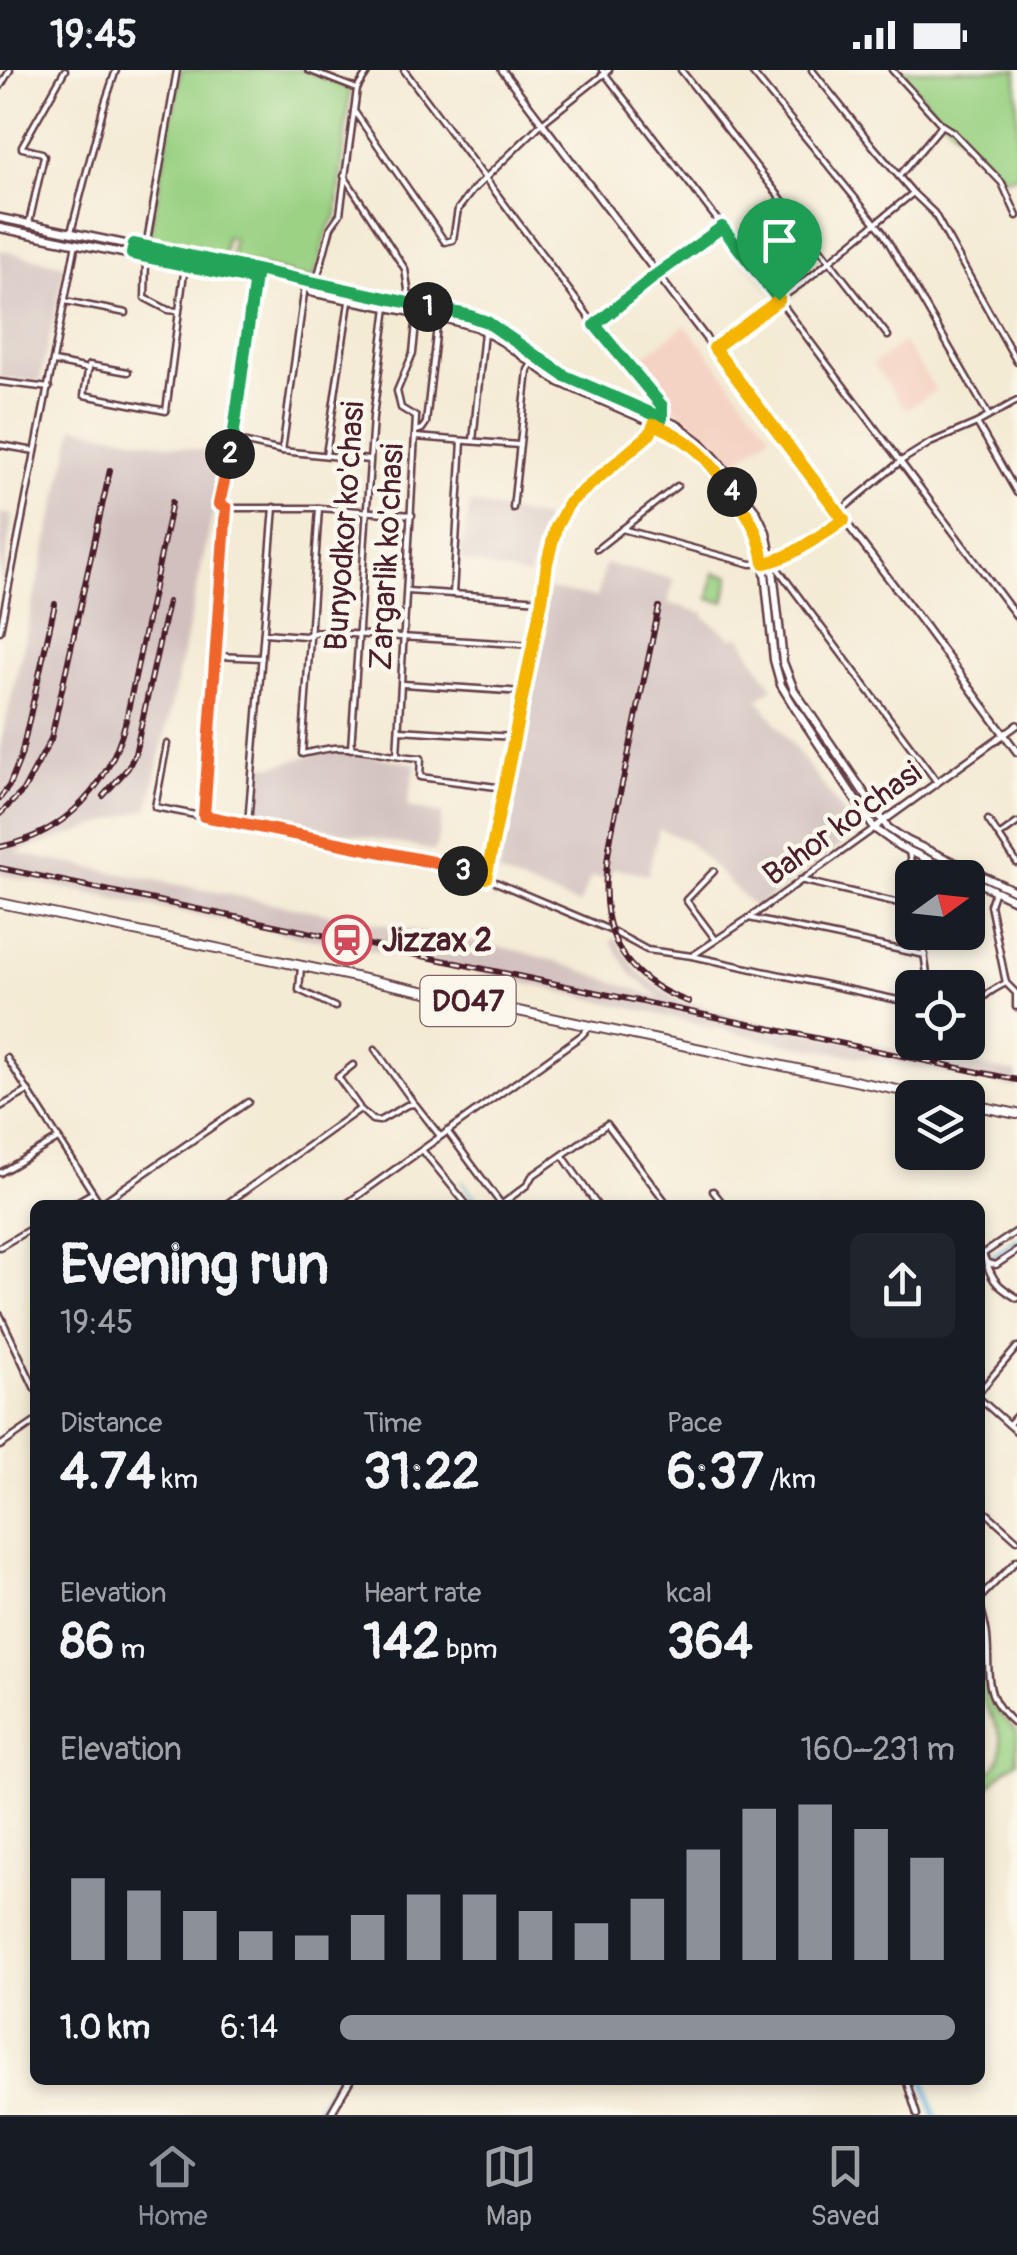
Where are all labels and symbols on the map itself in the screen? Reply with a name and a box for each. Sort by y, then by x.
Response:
pin [737,198,822,301]
pin: 1 [403,282,453,332]
street label: Bunyodkor ko'chasi [316,400,374,652]
pin: 2 [205,429,255,479]
street label: Zargarlik ko'chasi [361,443,413,672]
pin: 4 [707,467,757,517]
street label: Bahor ko'chasi [755,753,930,895]
pin: 3 [438,846,488,896]
north arrow [895,860,985,950]
station icon: Jizzax 2 [321,914,373,966]
place label: Jizzax 2 [382,921,492,961]
road number: D047 [420,976,516,1026]

